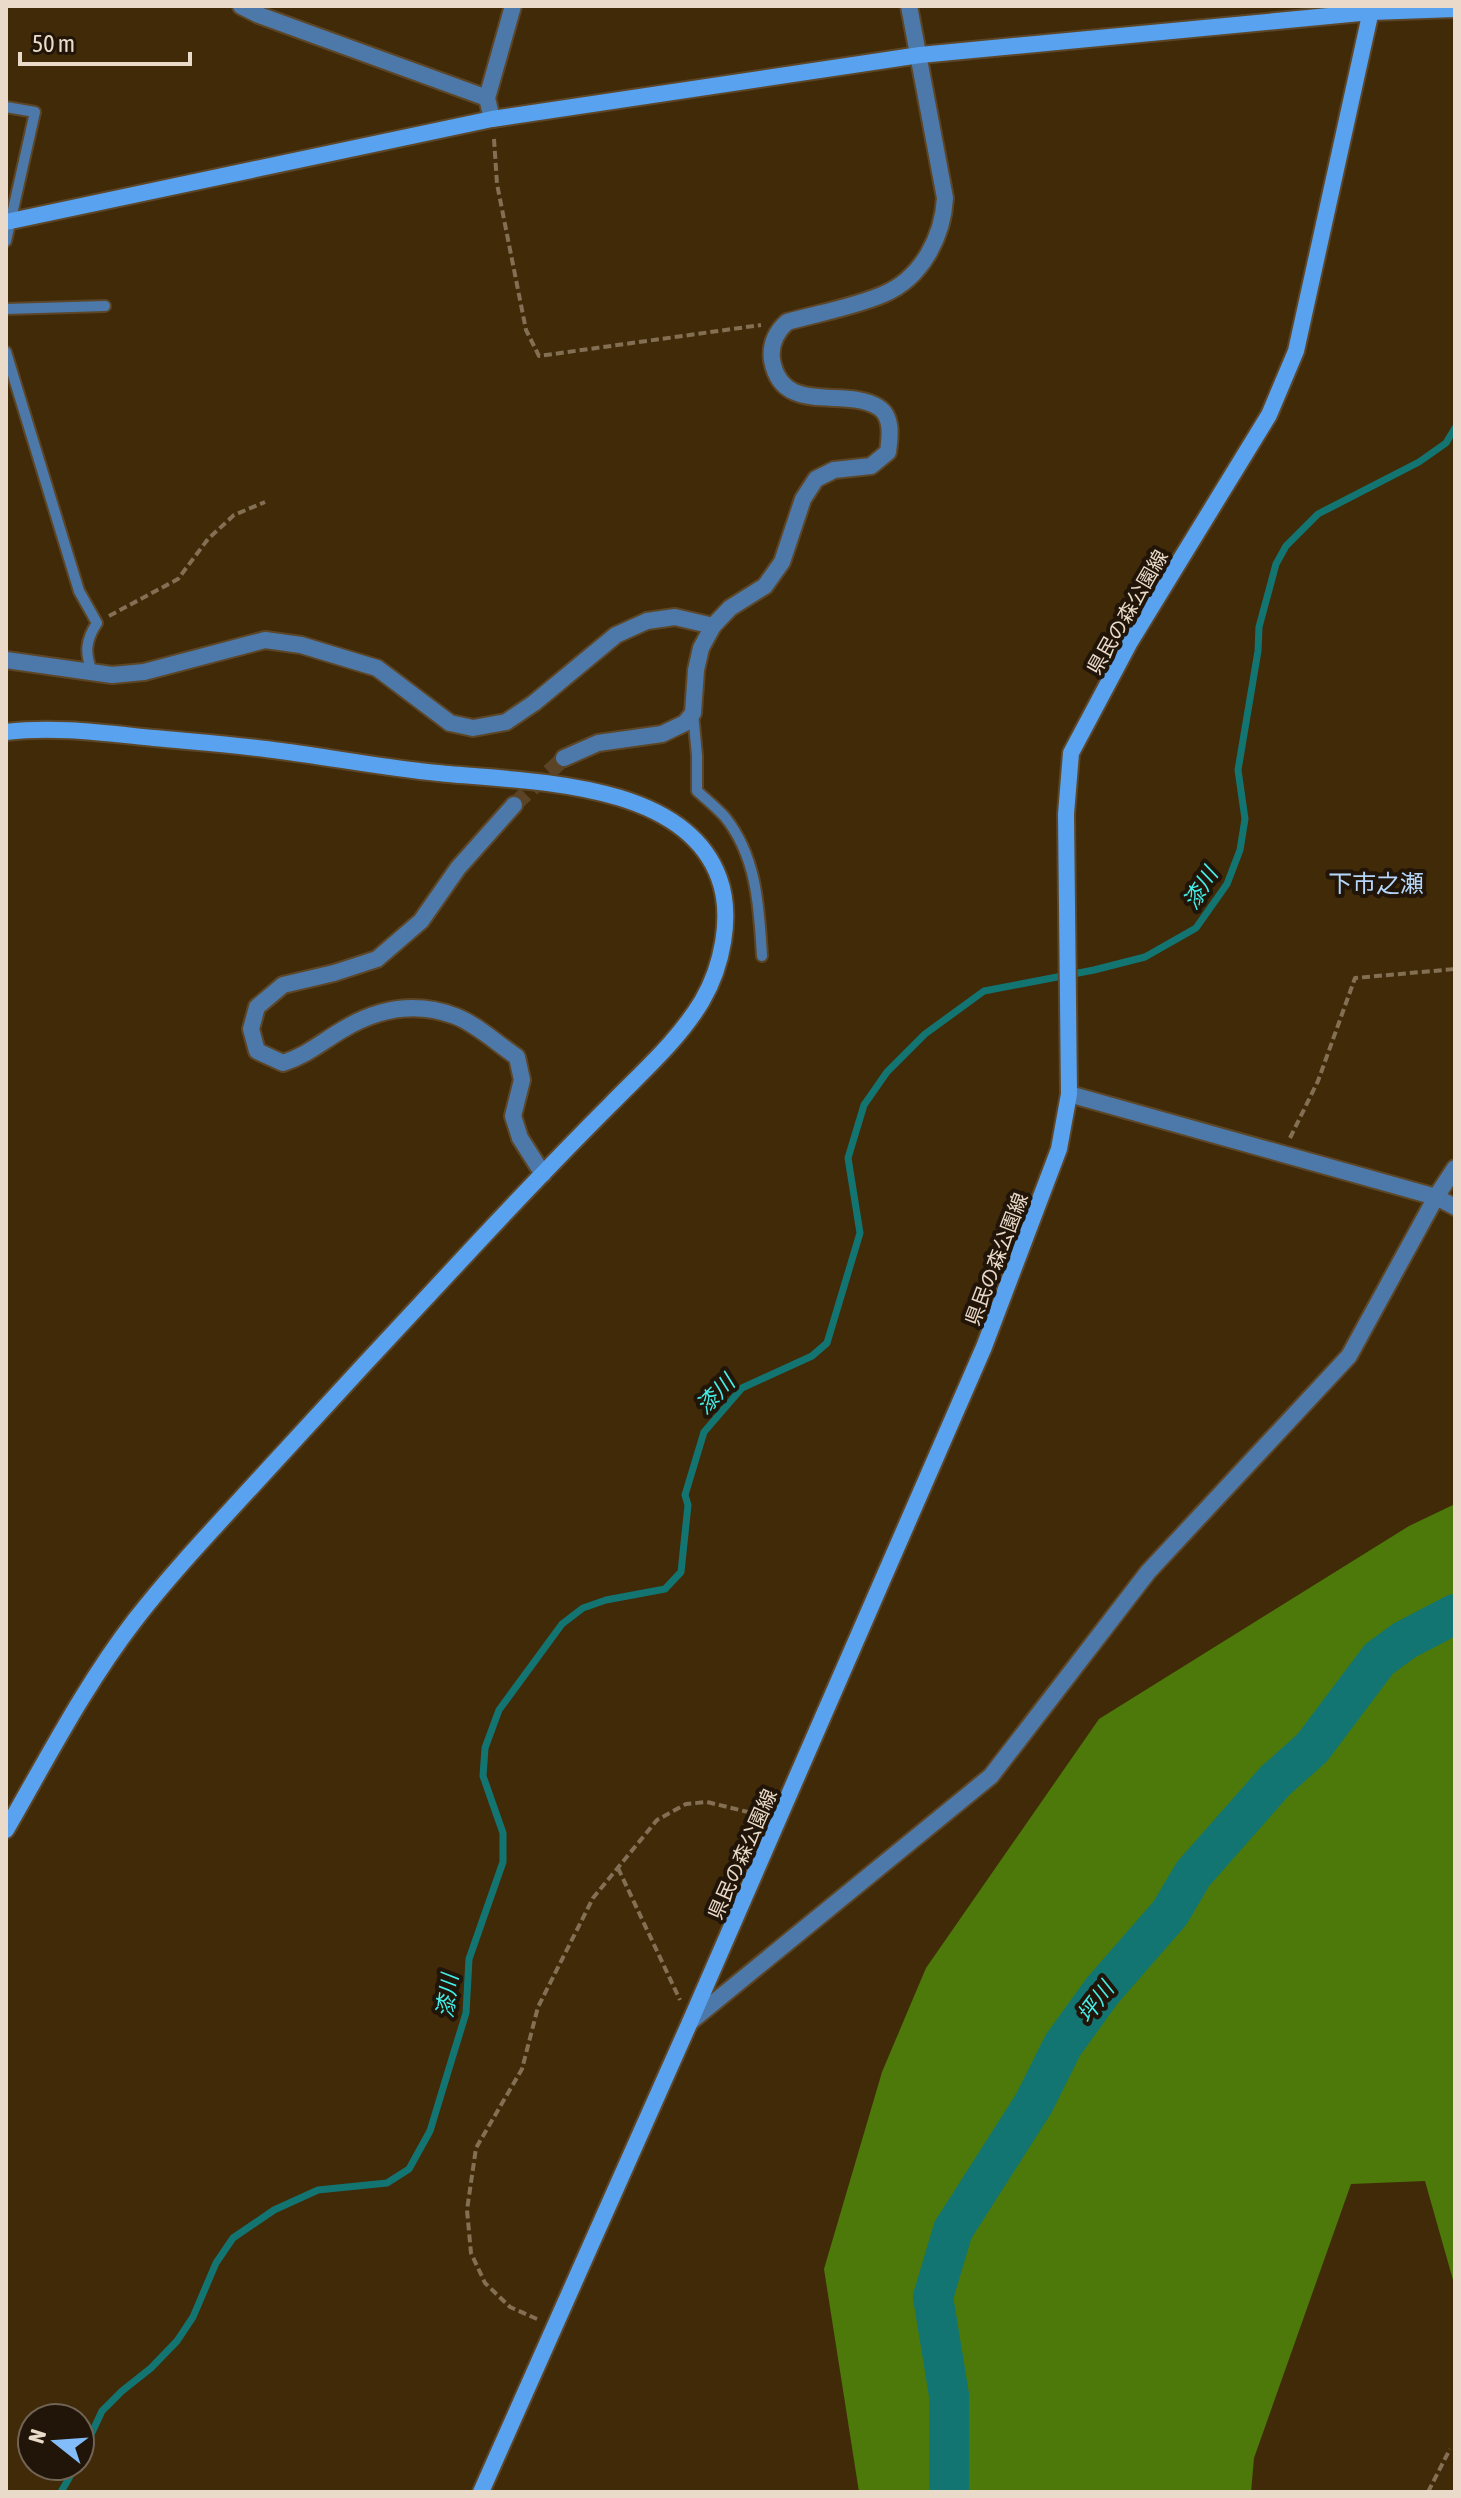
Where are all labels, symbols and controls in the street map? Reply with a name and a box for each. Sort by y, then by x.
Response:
scale bar [20,16,190,66]
text: 50 m [32,30,75,57]
street label: 県民の森公園線 [1082,546,1172,678]
water label: 漆川 [1177,861,1224,914]
district label: 下市之瀬 [1328,870,1424,897]
street label: 県民の森公園線 [960,1190,1032,1328]
water label: 漆川 [690,1368,741,1419]
street label: 県民の森公園線 [703,1785,781,1923]
water label: 漆川 [431,1971,463,2019]
water label: 坪川 [1071,1975,1120,2027]
north arrow [16,2402,96,2482]
text: N [23,2426,51,2446]

